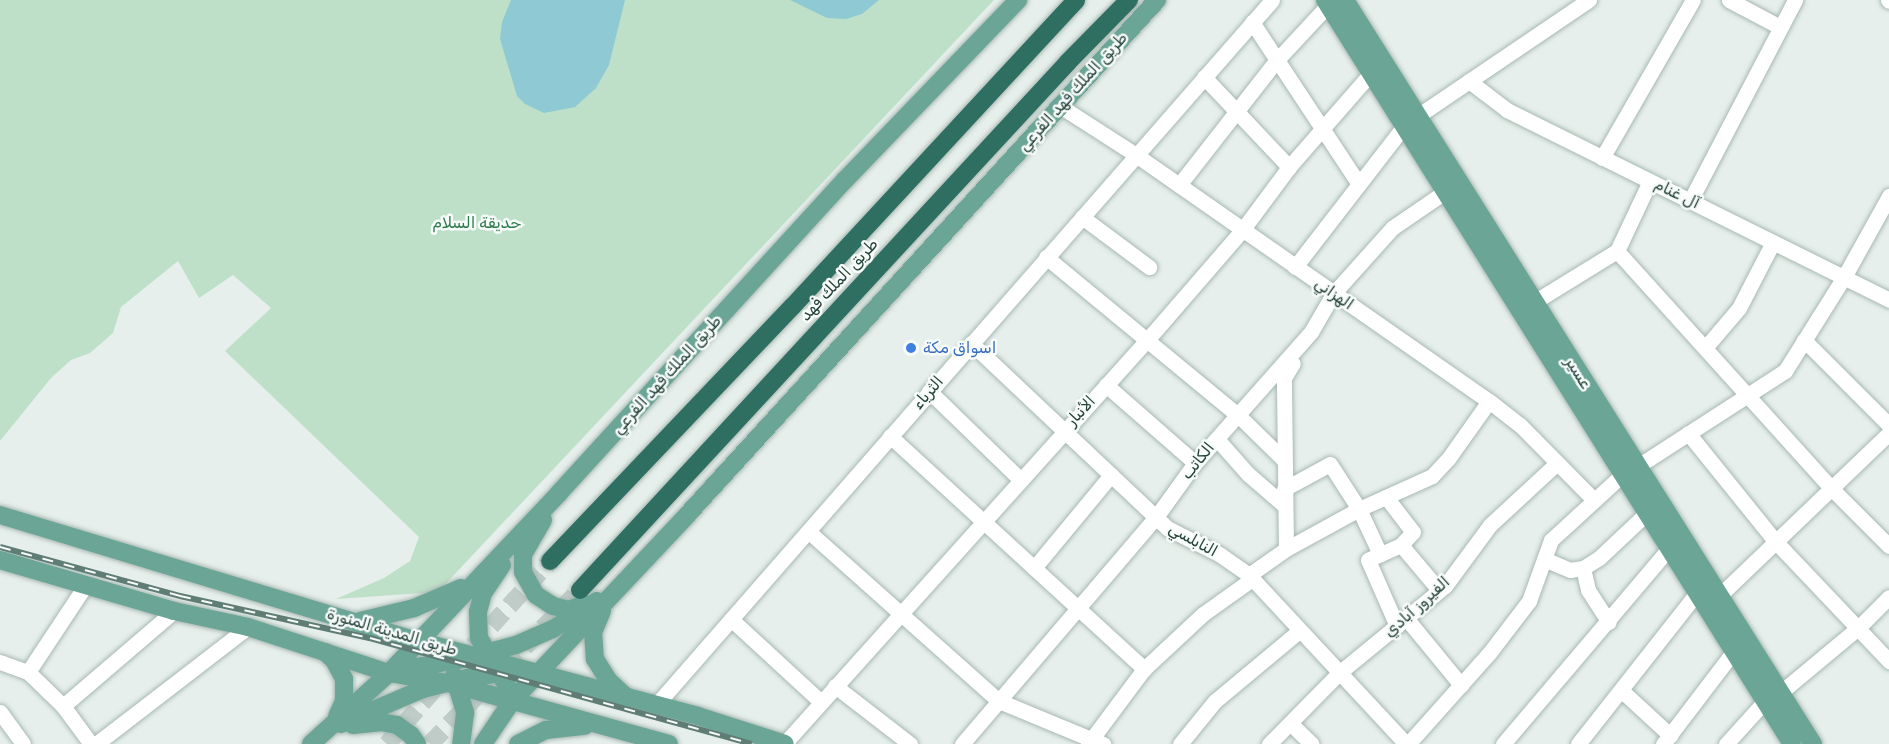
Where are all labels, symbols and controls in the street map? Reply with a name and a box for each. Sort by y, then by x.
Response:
street label: طريق الملك فهد الفرعي [1015,29,1131,155]
street label: آل غنام [1651,175,1703,213]
park label: حديقة السلام [433,213,521,233]
street label: طريق الملك فهد [796,235,882,325]
street label: الهزاني [1311,274,1357,314]
street label: طريق الملك فهد الفرعي [609,312,725,438]
place label: اسواق مكة [923,338,996,358]
marker: اسواق مكة [904,341,918,355]
street label: عسير [1561,353,1595,393]
street label: الثرياء [908,372,948,414]
street label: الأنبار [1062,392,1100,430]
street label: الكاتب [1177,439,1219,483]
street label: النابلسي [1165,519,1221,561]
street label: الفيروز آبادي [1380,572,1454,642]
street label: طريق المدينة المنورة [325,604,459,660]

